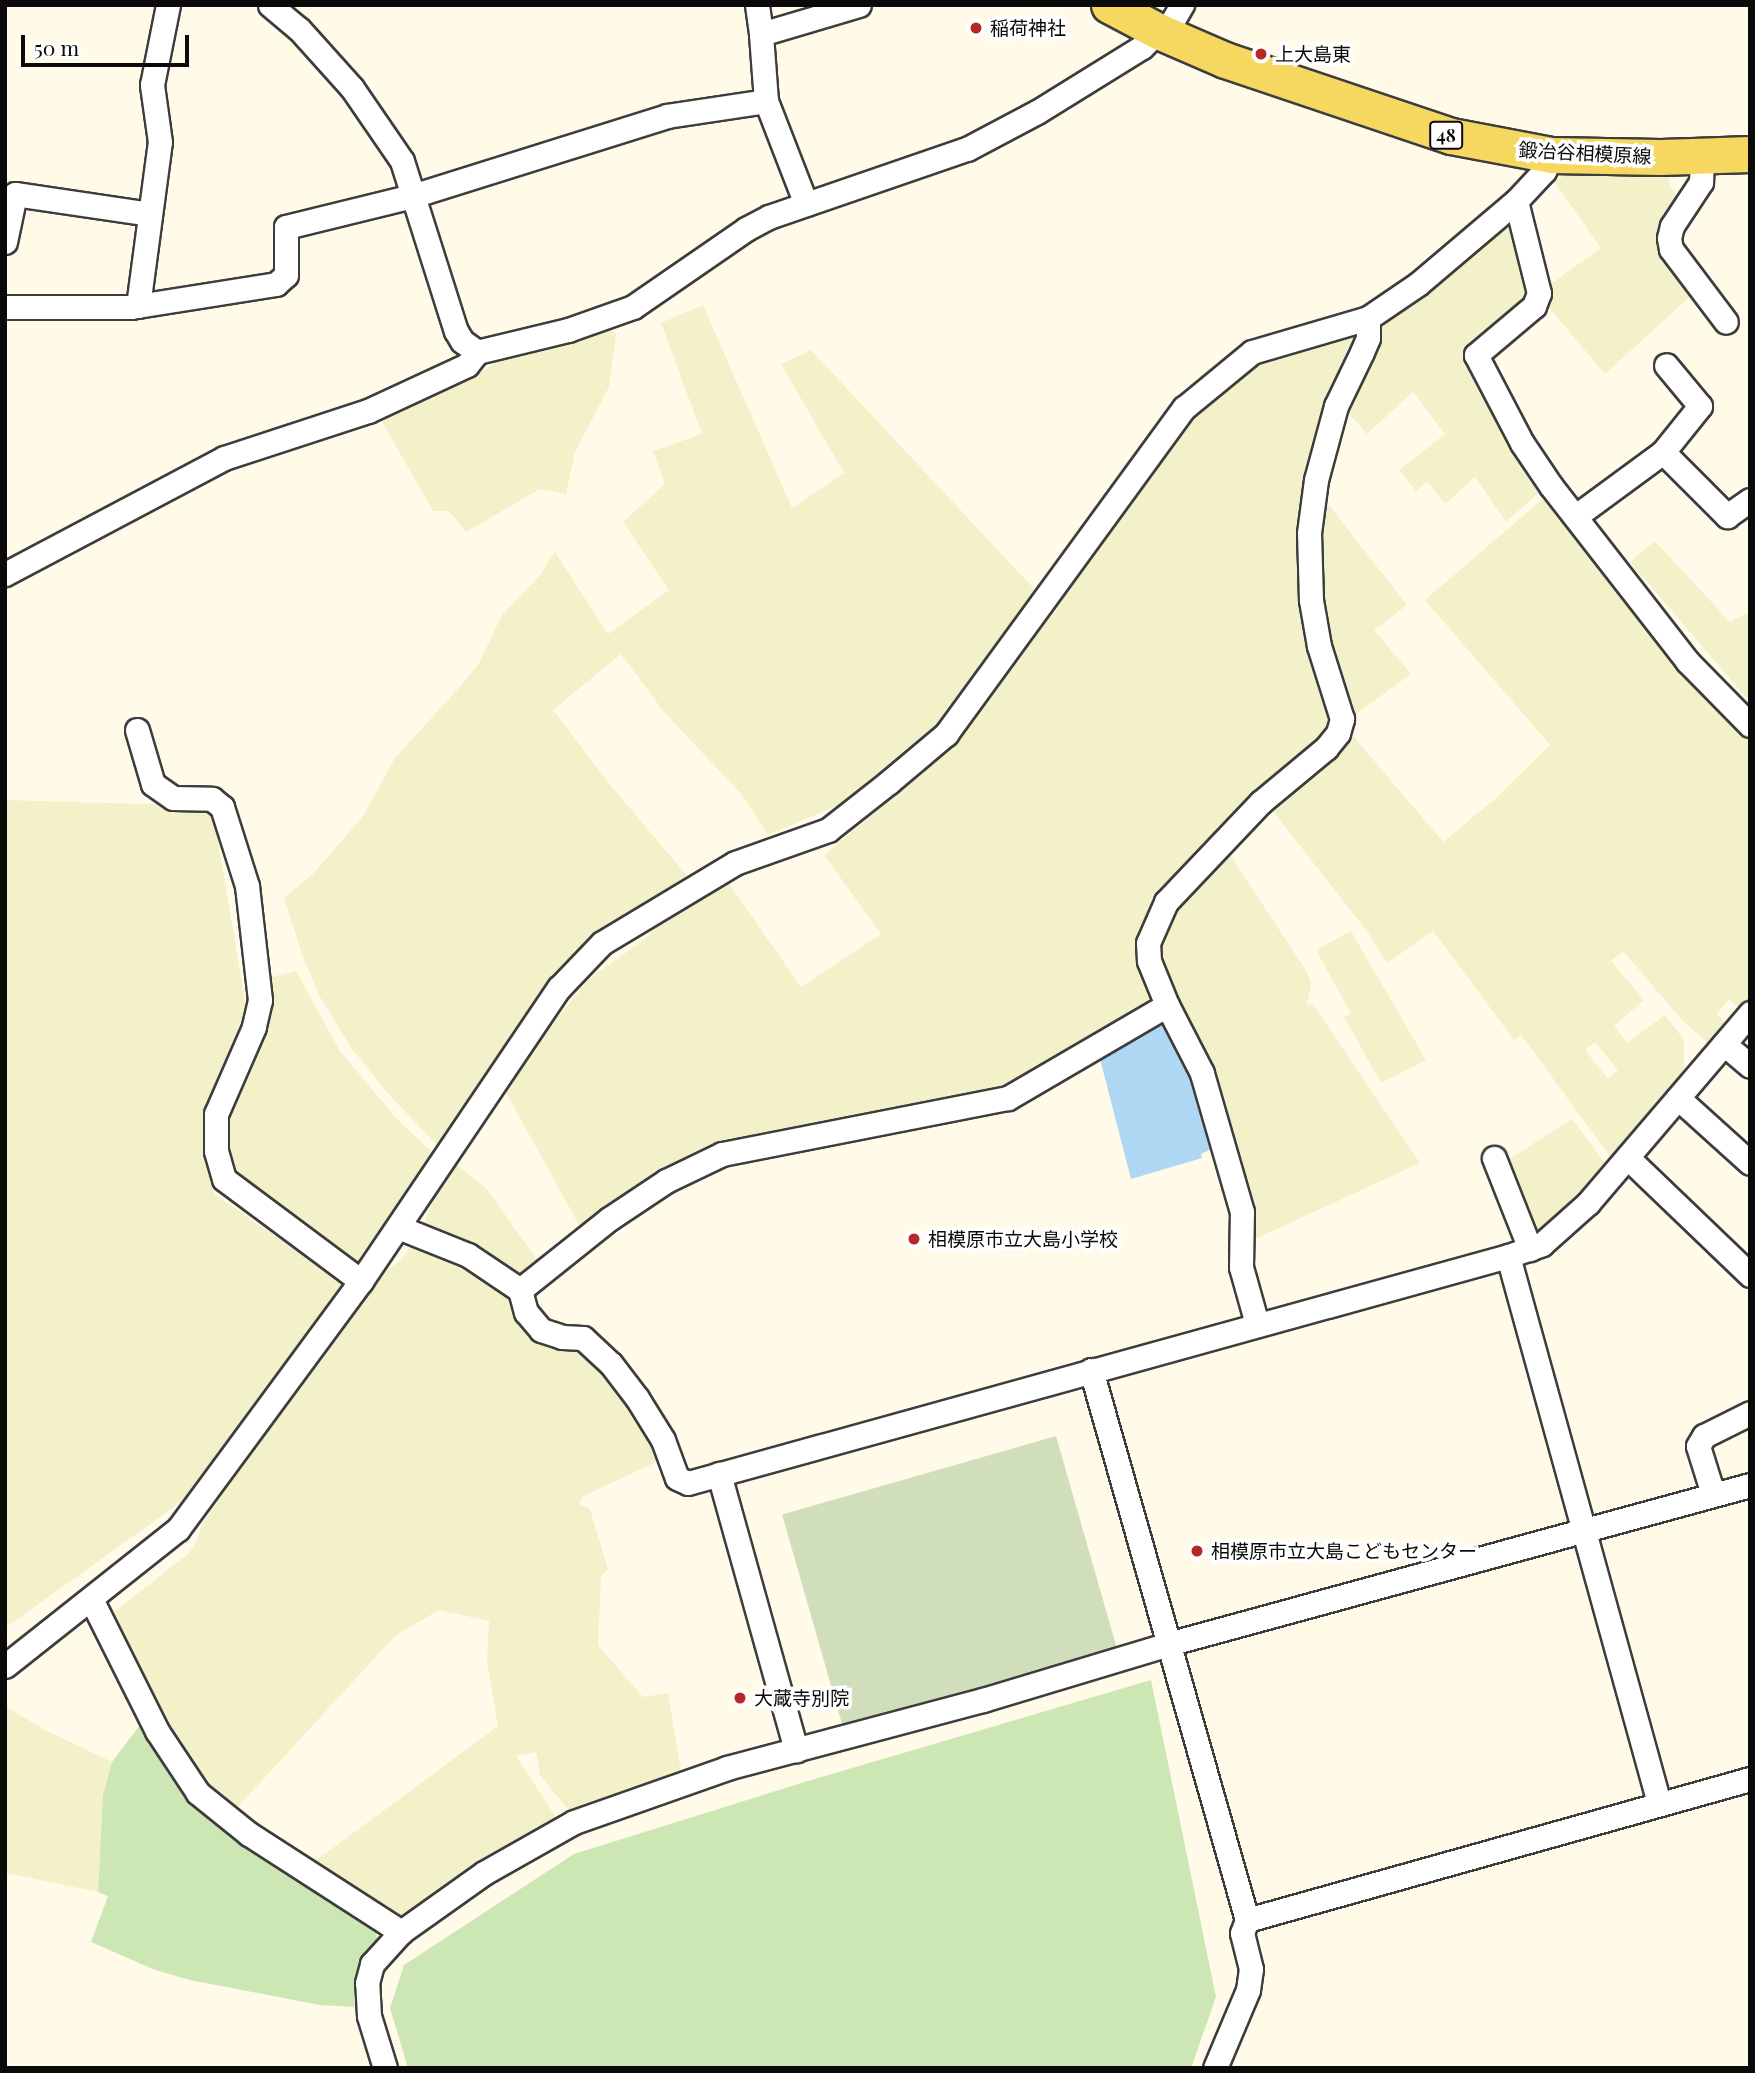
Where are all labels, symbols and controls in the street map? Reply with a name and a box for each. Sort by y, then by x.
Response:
place label: 稲荷神社 [990,17,1066,39]
marker: 稲荷神社 [968,20,984,36]
scale bar [24,21,192,65]
text: 50 m [34,33,79,61]
place label: 上大島東 [1275,43,1351,65]
marker: 上大島東 [1253,46,1269,62]
road number: 48 [1428,120,1464,150]
street label: 鍛冶谷相模原線 [1518,138,1652,168]
place label: 相模原市立大島小学校 [928,1228,1118,1250]
marker: 相模原市立大島小学校 [906,1231,922,1247]
place label: 相模原市立大島こどもセンター [1211,1540,1477,1562]
marker: 相模原市立大島こどもセンター [1189,1543,1205,1559]
place label: 大蔵寺別院 [754,1687,849,1709]
marker: 大蔵寺別院 [732,1690,748,1706]

